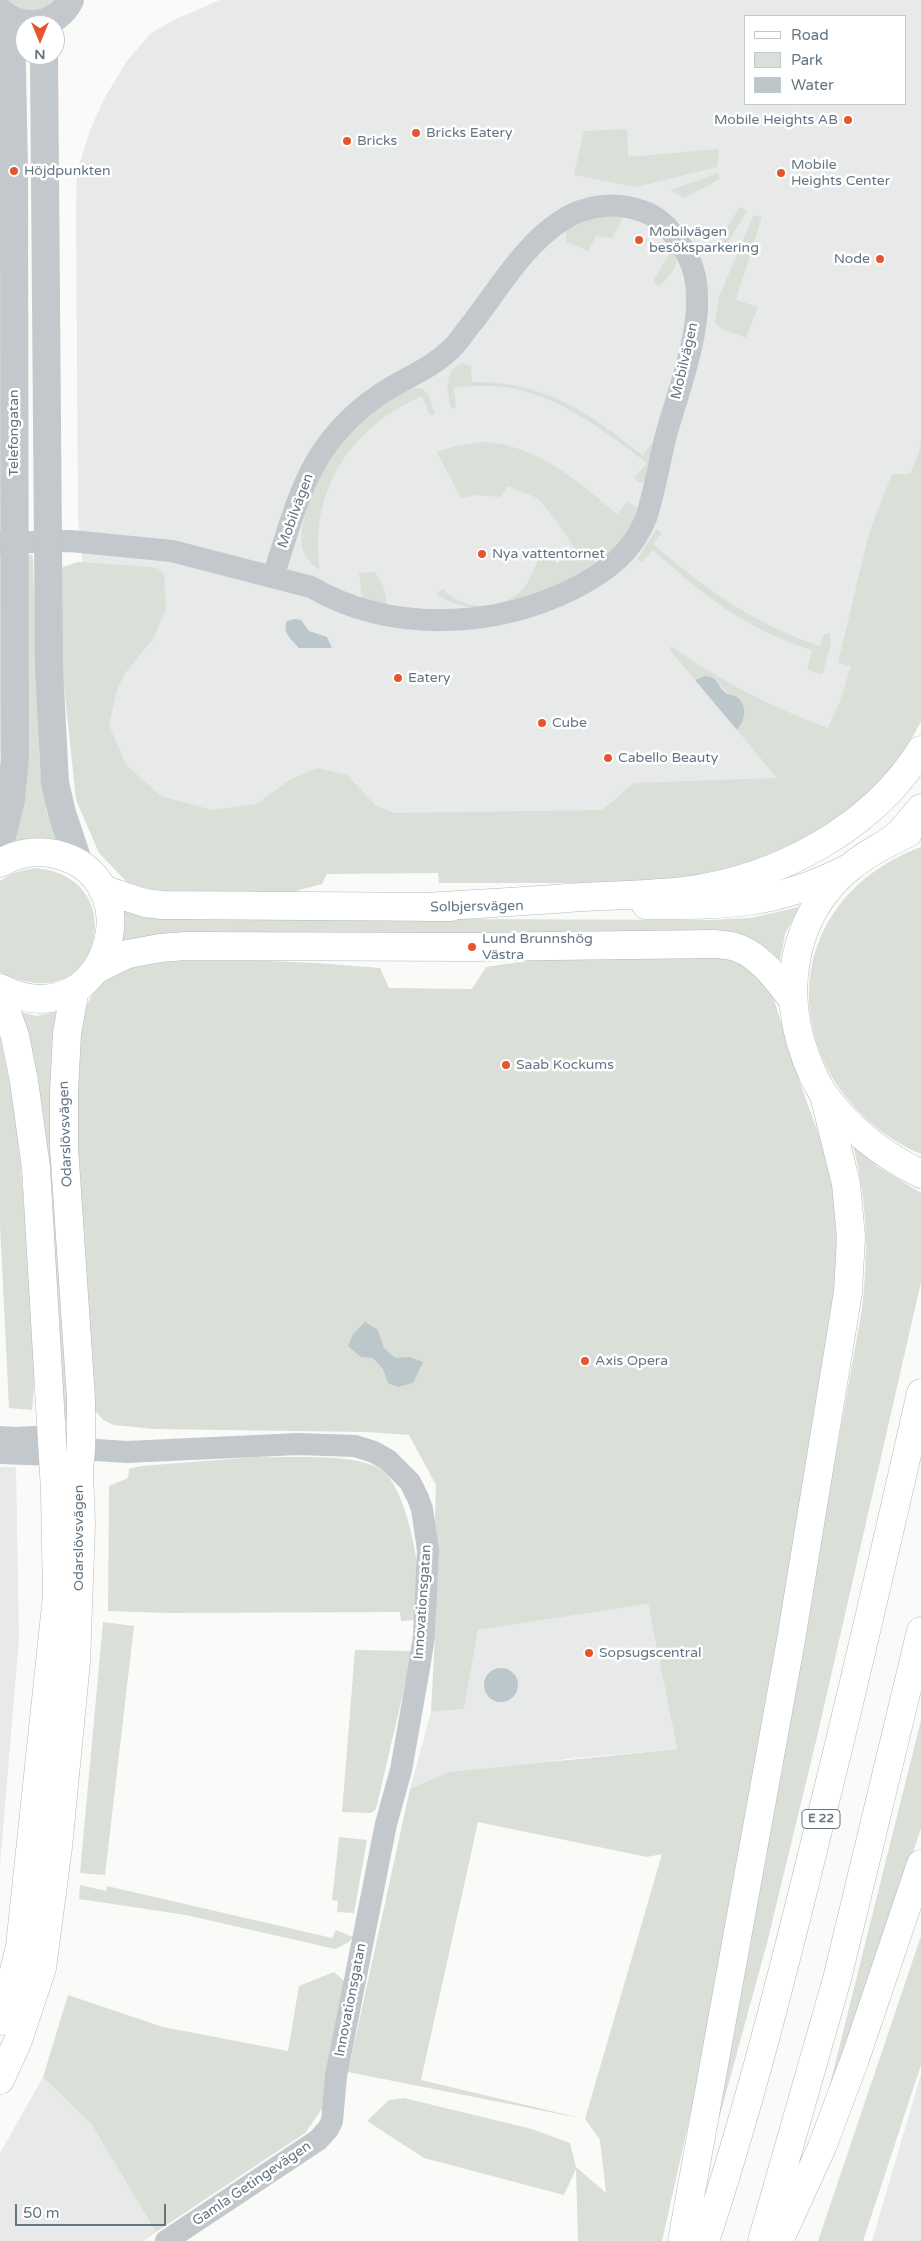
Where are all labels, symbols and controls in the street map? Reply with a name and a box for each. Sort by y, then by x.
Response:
north arrow [15,15,65,65]
legend [744,15,906,105]
text: Road [791,26,829,44]
text: N [34,46,46,63]
text: Park [791,51,823,69]
text: Water [791,76,834,94]
place label: Mobile Heights AB [714,112,838,128]
marker: Mobile Heights AB [842,114,854,126]
place label: Bricks Eatery [426,125,512,141]
marker: Bricks Eatery [410,127,422,139]
place label: Bricks [357,133,397,149]
marker: Bricks [341,135,353,147]
place label: Mobile Heights Center [791,157,890,190]
place label: Höjdpunkten [24,163,110,179]
marker: Höjdpunkten [8,165,20,177]
marker: Mobile Heights Center [775,167,787,179]
place label: Mobilvägen besöksparkering [649,224,759,256]
marker: Mobilvägen besöksparkering [633,234,645,246]
place label: Node [834,251,870,267]
marker: Node [874,253,886,265]
street label: Mobilvägen [668,321,702,401]
street label: Telefongatan [6,389,22,477]
street label: Mobilvägen [275,471,317,551]
place label: Nya vattentornet [492,546,605,562]
marker: Nya vattentornet [476,548,488,560]
place label: Eatery [408,670,451,686]
marker: Eatery [392,672,404,684]
place label: Cube [552,715,587,731]
marker: Cube [536,717,548,729]
place label: Cabello Beauty [618,750,718,766]
marker: Cabello Beauty [602,752,614,764]
street label: Solbjersvägen [430,898,524,916]
place label: Lund Brunnshög Västra [482,931,593,964]
marker: Lund Brunnshög Västra [466,941,478,953]
place label: Saab Kockums [516,1057,614,1073]
marker: Saab Kockums [500,1059,512,1071]
street label: Odarslövsvägen [56,1081,76,1187]
place label: Axis Opera [595,1353,668,1369]
marker: Axis Opera [579,1355,591,1367]
street label: Odarslövsvägen [71,1485,87,1591]
street label: Innovationsgatan [411,1544,435,1660]
place label: Sopsugscentral [599,1645,702,1661]
marker: Sopsugscentral [583,1647,595,1659]
road number: E 22 [802,1810,840,1828]
street label: Innovationsgatan [332,1942,370,2058]
street label: Gamla Getingevägen [190,2138,314,2230]
scale bar [18,2194,169,2226]
text: 50 m [23,2204,60,2222]

